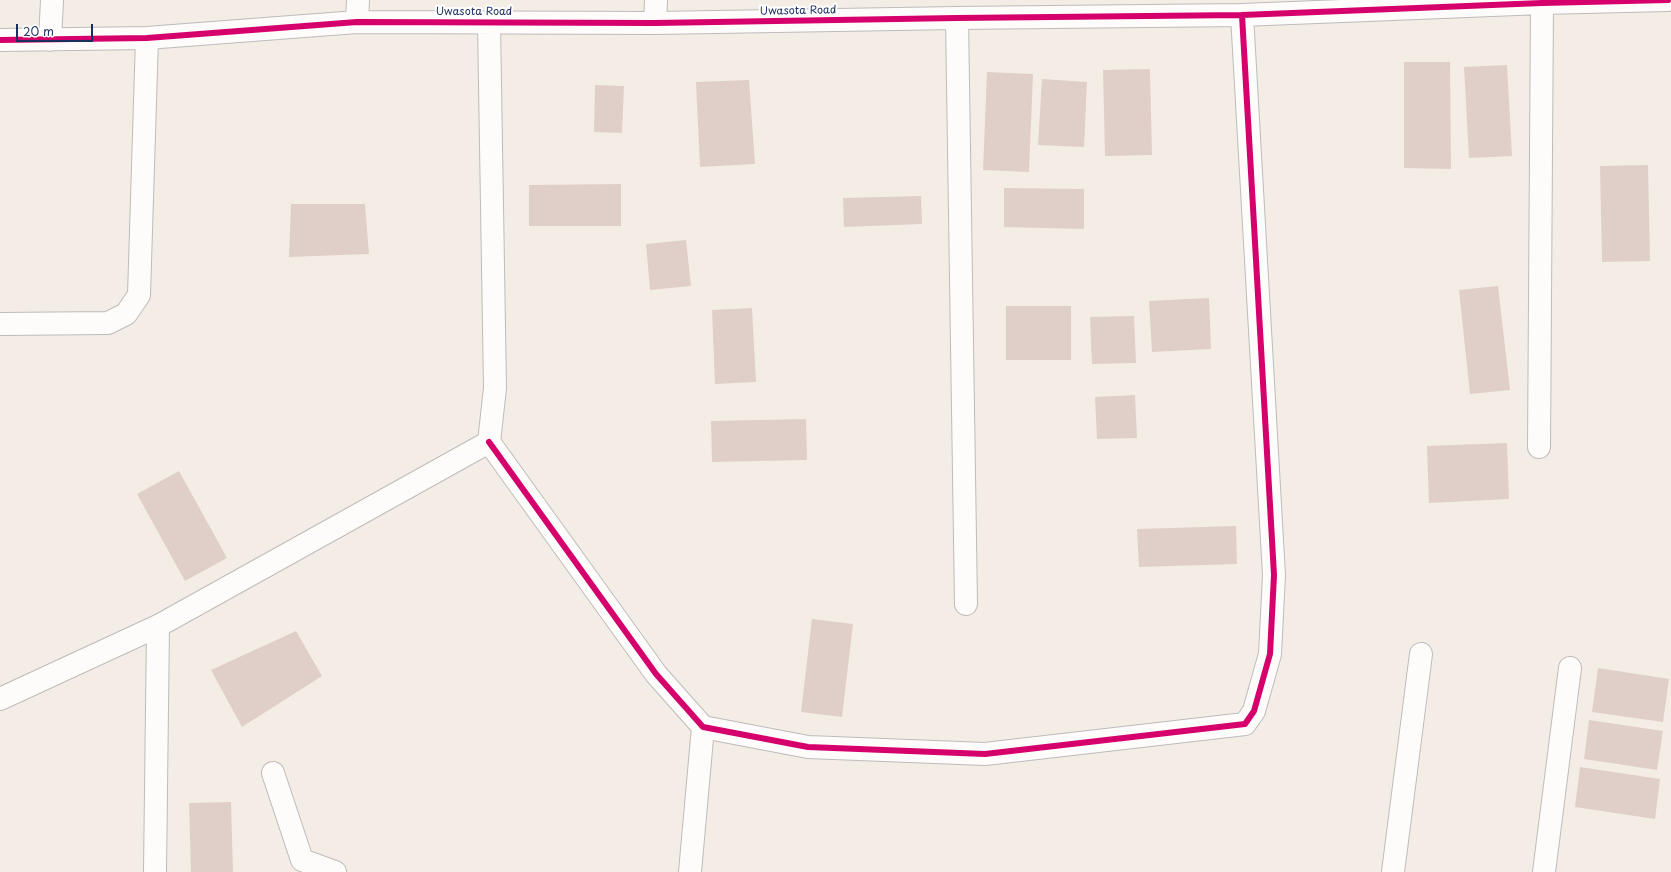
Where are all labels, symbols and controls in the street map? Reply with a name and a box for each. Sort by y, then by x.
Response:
street label: Uwasota Road [760,4,836,18]
street label: Uwasota Road [436,5,512,19]
scale bar [18,16,95,42]
text: 20 m [23,22,54,40]

